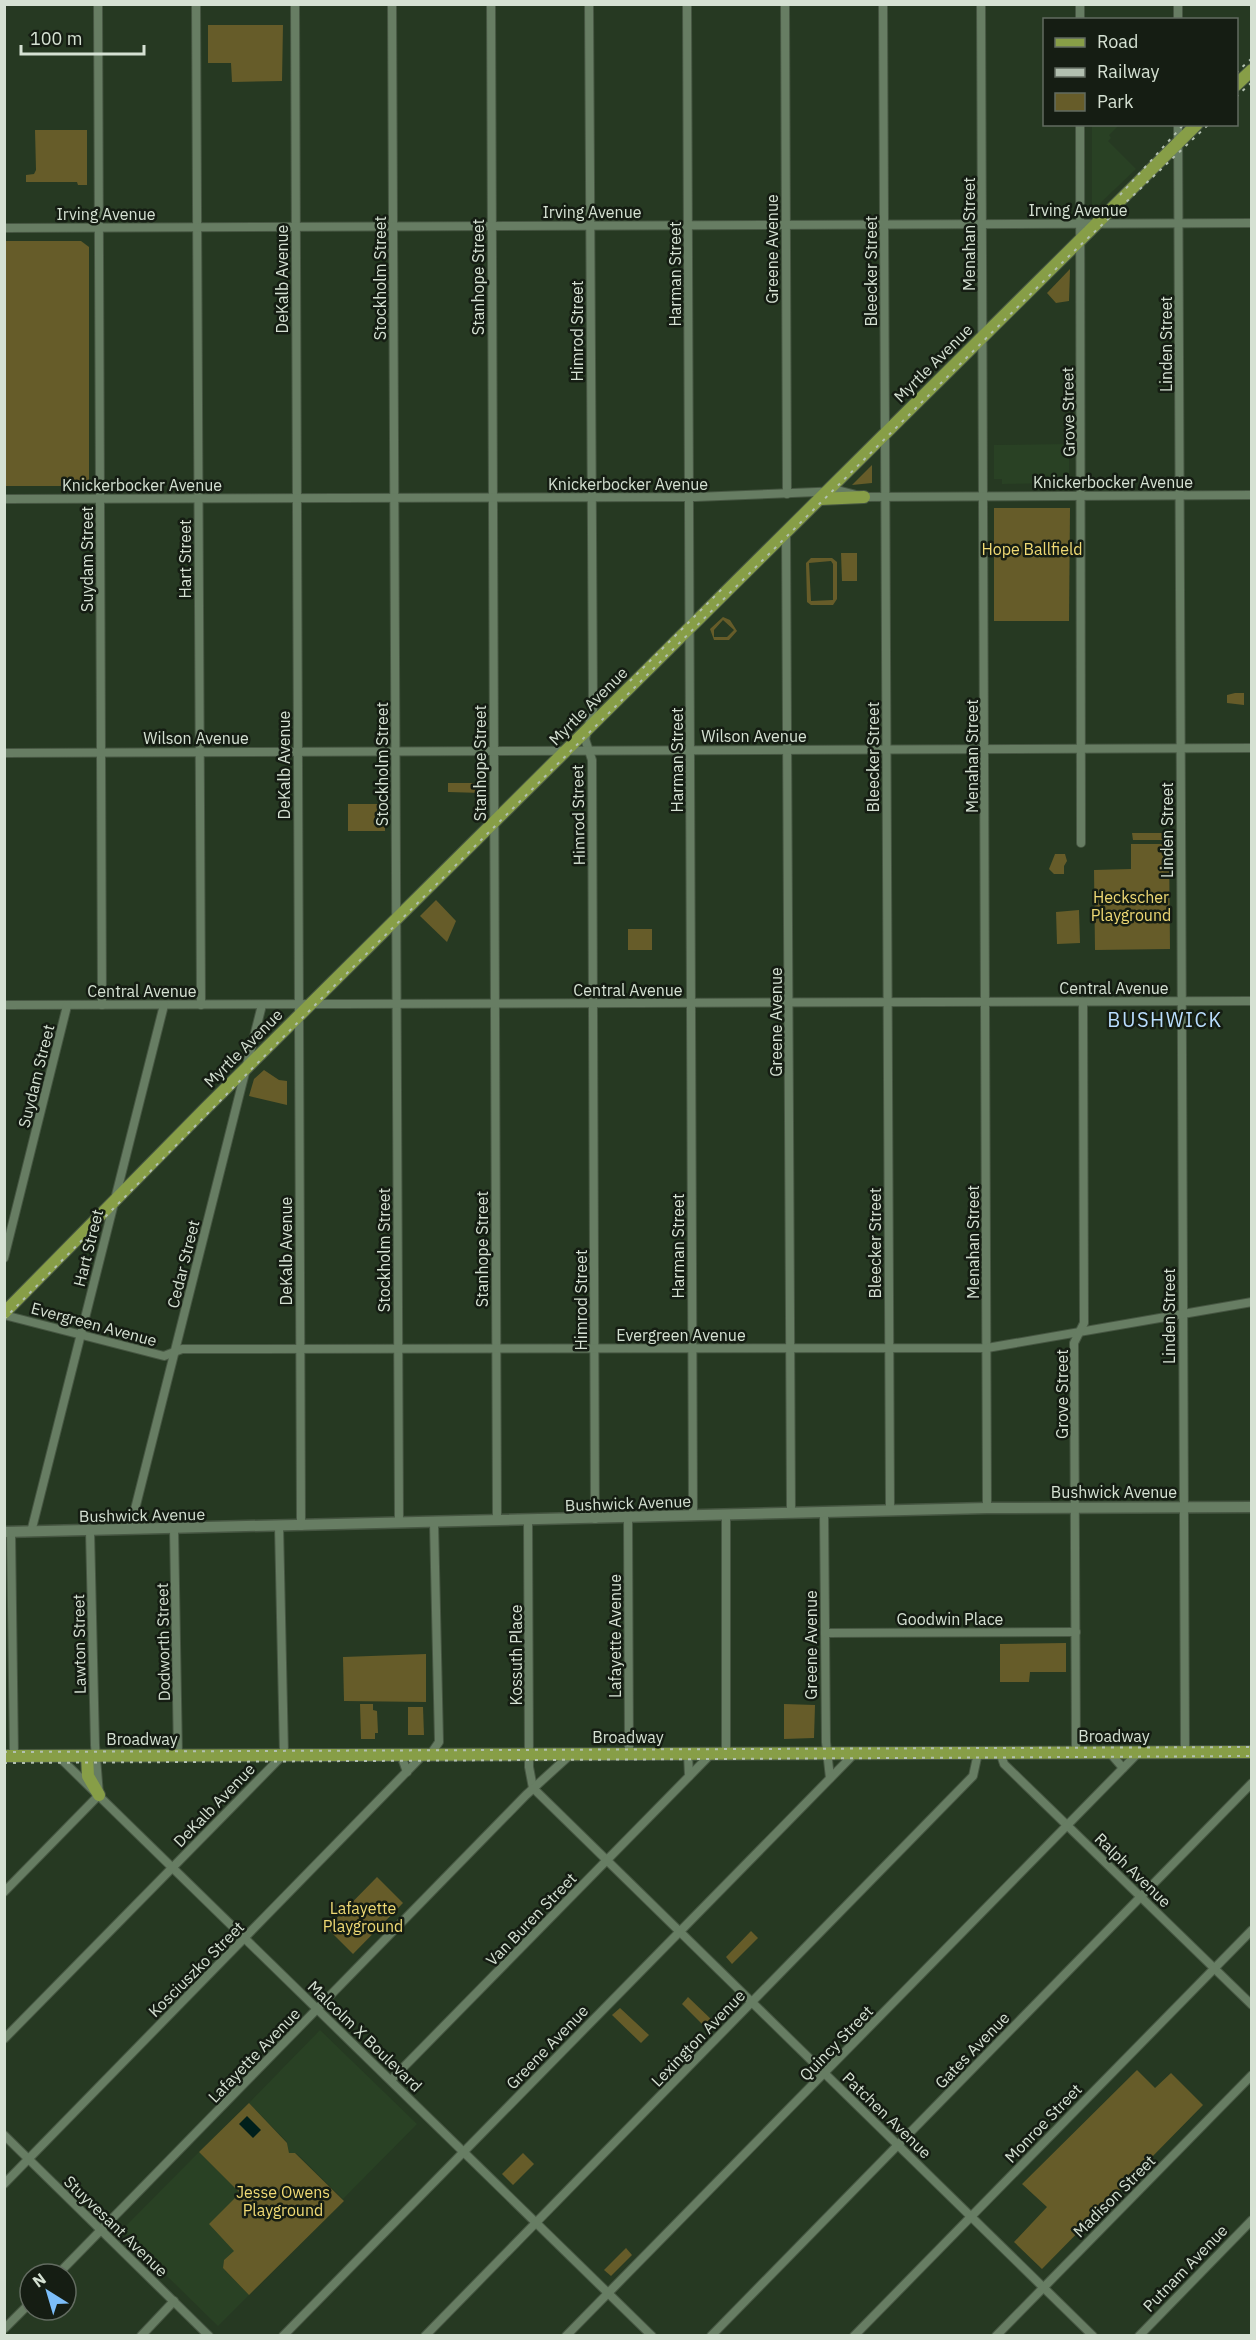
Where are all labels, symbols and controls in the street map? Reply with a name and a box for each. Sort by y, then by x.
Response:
scale bar [21,18,144,56]
legend [1043,18,1238,126]
text: 100 m [30,27,82,50]
text: Road [1097,30,1138,53]
text: Railway [1097,60,1159,83]
text: Park [1097,90,1134,113]
street label: Menahan Street [959,177,979,291]
street label: Greene Avenue [762,194,782,304]
street label: Irving Avenue [1028,200,1128,220]
street label: Irving Avenue [542,202,642,222]
street label: Irving Avenue [56,204,156,224]
street label: Stockholm Street [370,216,390,340]
street label: Bleecker Street [861,216,881,326]
street label: Stanhope Street [468,219,488,335]
street label: Harman Street [665,222,685,327]
street label: DeKalb Avenue [272,224,292,333]
street label: Himrod Street [567,281,587,381]
street label: Linden Street [1156,296,1176,392]
street label: Myrtle Avenue [890,319,977,406]
street label: Grove Street [1057,367,1079,457]
street label: Knickerbocker Avenue [1033,472,1193,492]
street label: Knickerbocker Avenue [548,474,708,494]
street label: Knickerbocker Avenue [62,475,222,495]
street label: Suydam Street [77,506,97,612]
street label: Hart Street [175,519,195,599]
park label: Hope Ballfield [981,539,1083,559]
street label: Myrtle Avenue [545,662,632,749]
street label: Menahan Street [962,699,982,813]
street label: Stockholm Street [372,702,392,826]
street label: Bleecker Street [863,702,883,812]
street label: Stanhope Street [470,705,490,821]
street label: Harman Street [667,708,687,813]
street label: DeKalb Avenue [274,710,294,819]
street label: Wilson Avenue [701,726,807,746]
street label: Wilson Avenue [143,728,249,748]
street label: Himrod Street [567,764,589,866]
street label: Linden Street [1157,782,1177,878]
park label: Heckscher Playground [1091,887,1171,925]
street label: Greene Avenue [766,967,786,1077]
street label: Central Avenue [1059,978,1169,998]
street label: Central Avenue [573,980,683,1000]
street label: Central Avenue [87,981,197,1001]
street label: Myrtle Avenue [200,1004,287,1091]
district label: BUSHWICK [1107,1006,1223,1033]
street label: Suydam Street [14,1022,58,1130]
street label: Menahan Street [963,1185,983,1299]
street label: Stockholm Street [374,1188,394,1312]
street label: Bleecker Street [865,1188,885,1298]
street label: Stanhope Street [472,1191,492,1307]
street label: Harman Street [668,1194,688,1299]
street label: DeKalb Avenue [276,1196,296,1305]
street label: Hart Street [69,1207,107,1289]
street label: Cedar Street [162,1218,204,1310]
street label: Himrod Street [571,1250,591,1350]
street label: Linden Street [1159,1268,1179,1364]
street label: Evergreen Avenue [29,1298,159,1350]
street label: Evergreen Avenue [616,1325,746,1345]
street label: Grove Street [1052,1349,1072,1439]
street label: Bushwick Avenue [1051,1482,1177,1502]
street label: Bushwick Avenue [565,1491,692,1515]
street label: Bushwick Avenue [79,1504,206,1526]
street label: Lafayette Avenue [605,1574,625,1698]
street label: Dodworth Street [152,1583,174,1701]
street label: Greene Avenue [801,1590,821,1700]
street label: Lawton Street [68,1594,90,1694]
street label: Kossuth Place [506,1604,526,1706]
street label: Goodwin Place [897,1609,1004,1629]
street label: Broadway [1078,1726,1150,1746]
street label: Broadway [592,1727,664,1747]
street label: Broadway [106,1729,178,1749]
street label: DeKalb Avenue [169,1759,259,1851]
street label: Ralph Avenue [1091,1829,1176,1912]
street label: Van Buren Street [482,1868,580,1970]
park label: Lafayette Playground [323,1898,403,1936]
street label: Kosciuszko Street [144,1917,248,2021]
street label: Malcolm X Boulevard [304,1976,426,2096]
street label: Lexington Avenue [647,1985,749,2091]
street label: Greene Avenue [502,2000,592,2093]
street label: Quincy Street [795,2001,877,2085]
street label: Lafayette Avenue [204,2003,304,2107]
street label: Gates Avenue [930,2007,1014,2093]
street label: Patchen Avenue [838,2068,936,2163]
street label: Monroe Street [1000,2079,1086,2167]
street label: Madison Street [1069,2151,1159,2241]
street label: Stuyvesant Avenue [60,2171,172,2281]
park label: Jesse Owens Playground [236,2182,330,2220]
street label: Putnam Avenue [1138,2220,1232,2316]
north arrow [18,2262,78,2322]
text: N [28,2269,50,2291]

